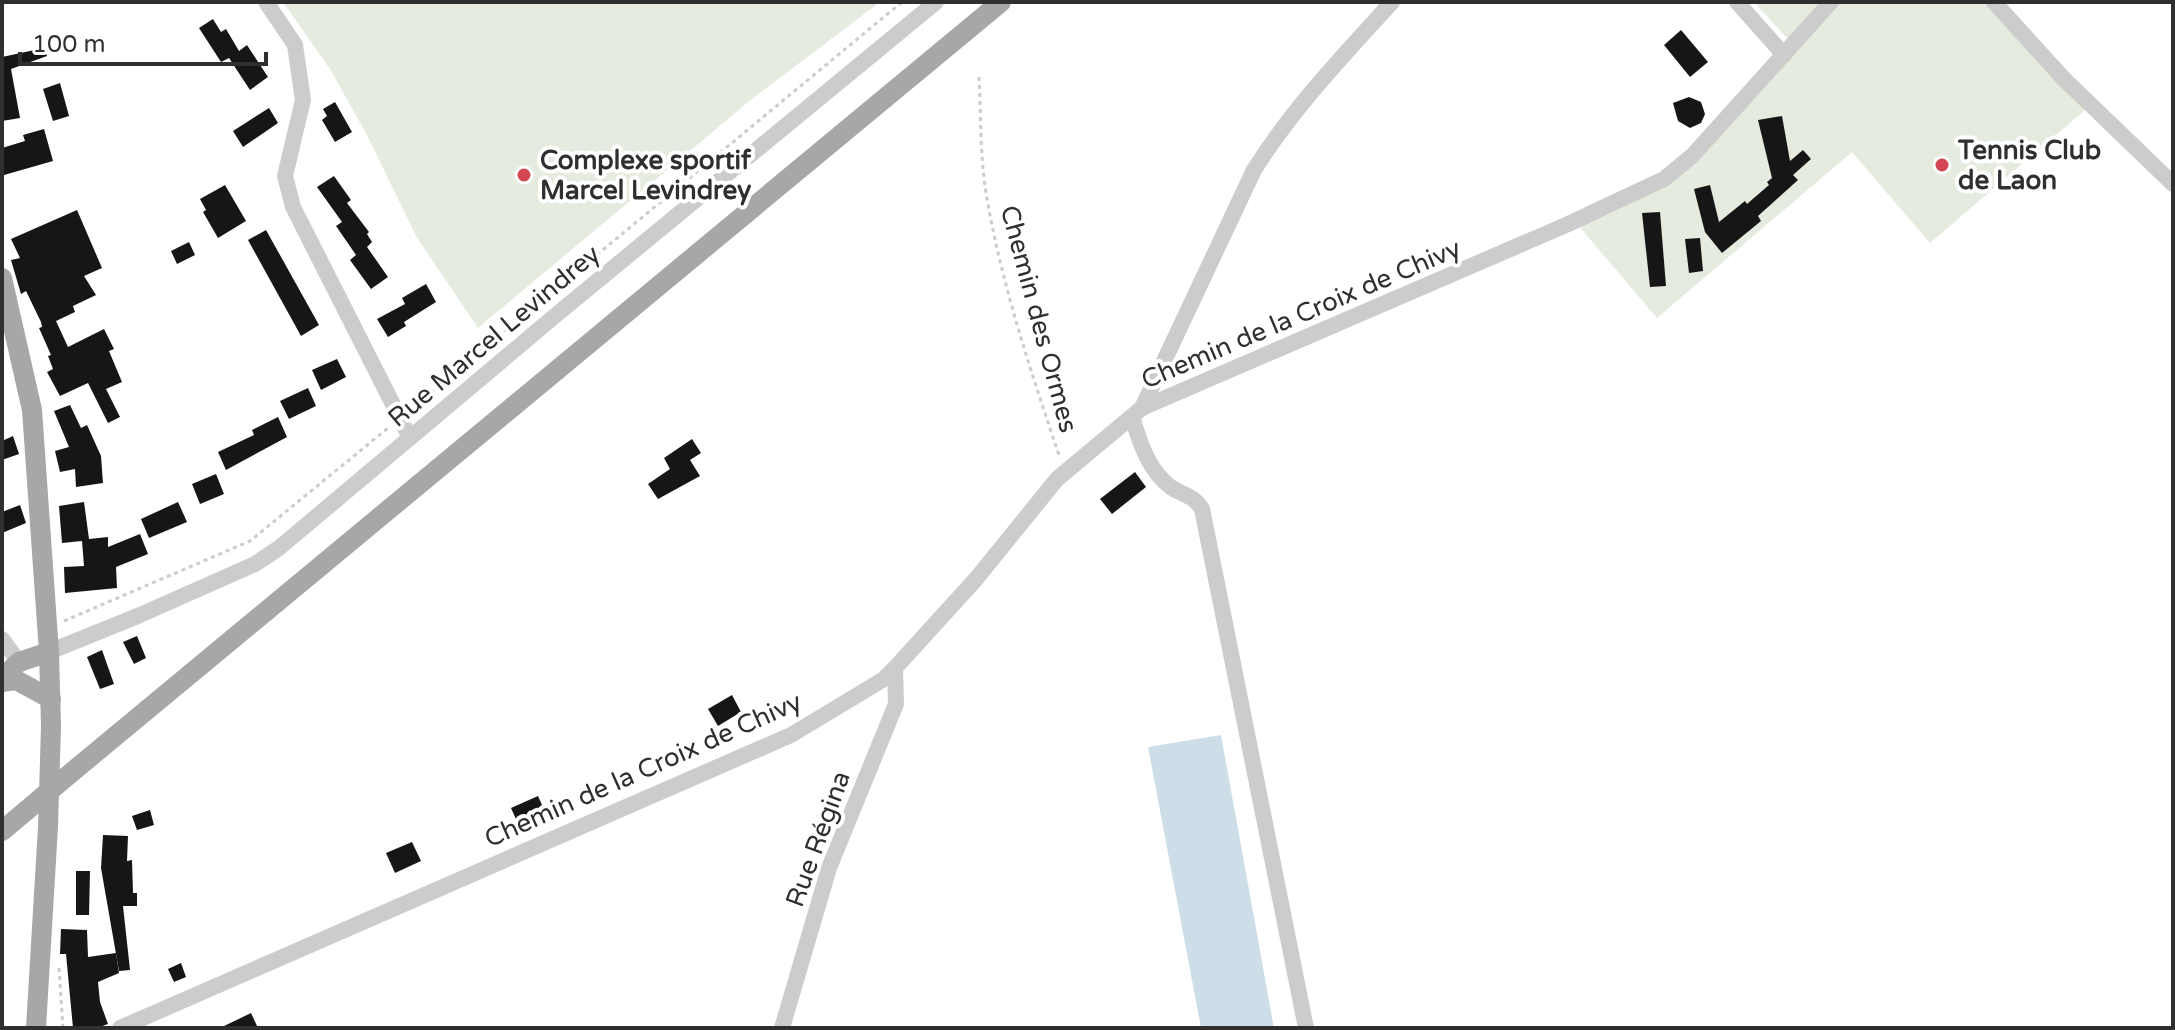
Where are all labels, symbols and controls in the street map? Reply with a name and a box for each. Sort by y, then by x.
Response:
scale bar [20,16,266,66]
text: 100 m [32,30,106,59]
place label: Tennis Club de Laon [1957,135,2101,196]
place label: Complexe sportif Marcel Levindrey [540,145,752,206]
marker: Tennis Club de Laon [1933,156,1951,174]
marker: Complexe sportif Marcel Levindrey [515,166,533,184]
street label: Chemin des Ormes [994,202,1084,436]
street label: Chemin de la Croix de Chivy [1137,233,1465,395]
street label: Rue Marcel Levindrey [382,238,606,434]
street label: Chemin de la Croix de Chivy [480,686,806,854]
street label: Rue Régina [779,767,857,911]

